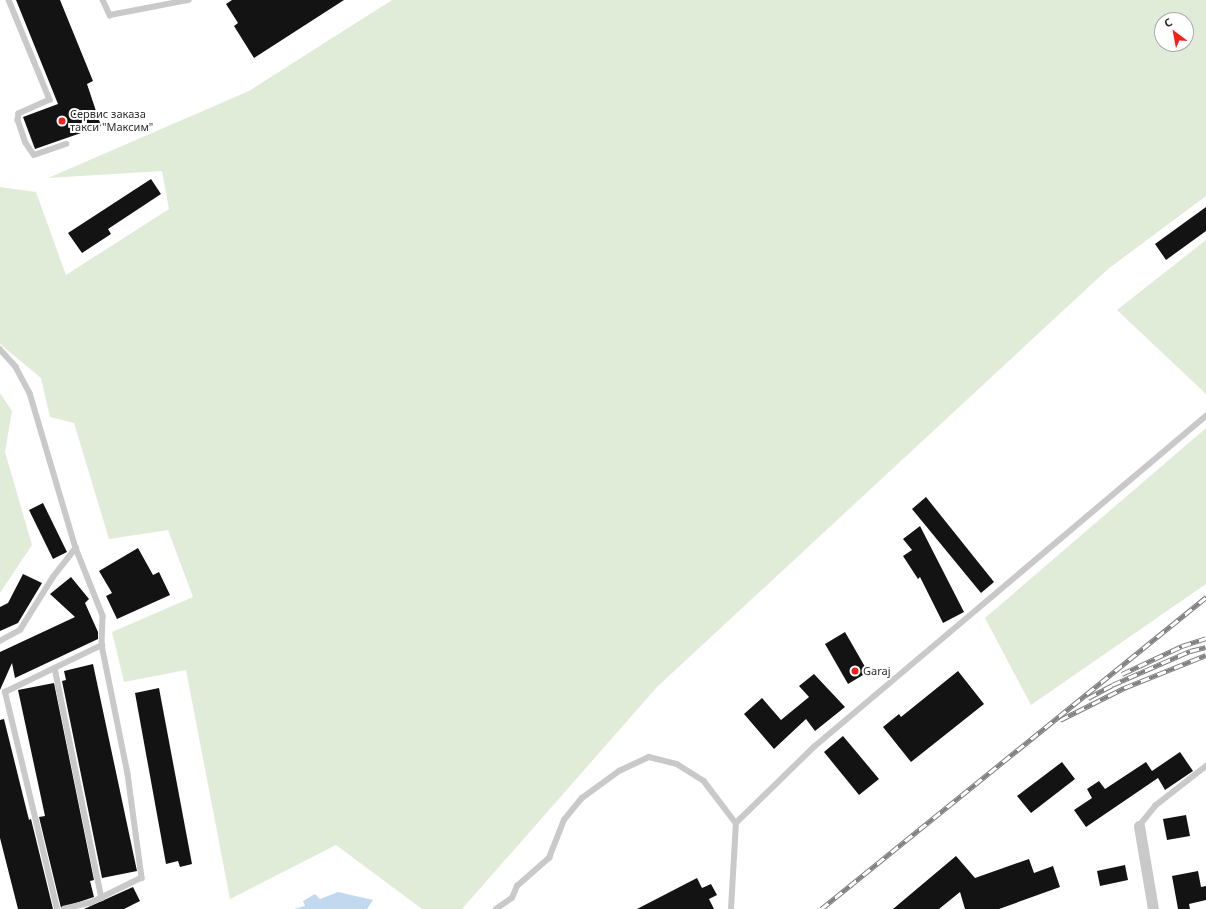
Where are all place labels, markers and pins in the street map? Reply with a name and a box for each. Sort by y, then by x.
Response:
place label: Сервис заказа такси "Максим" [70,108,153,134]
marker: Сервис заказа такси "Максим" [57,116,67,126]
place label: Garaj [863,664,891,678]
marker: Garaj [850,666,860,676]

